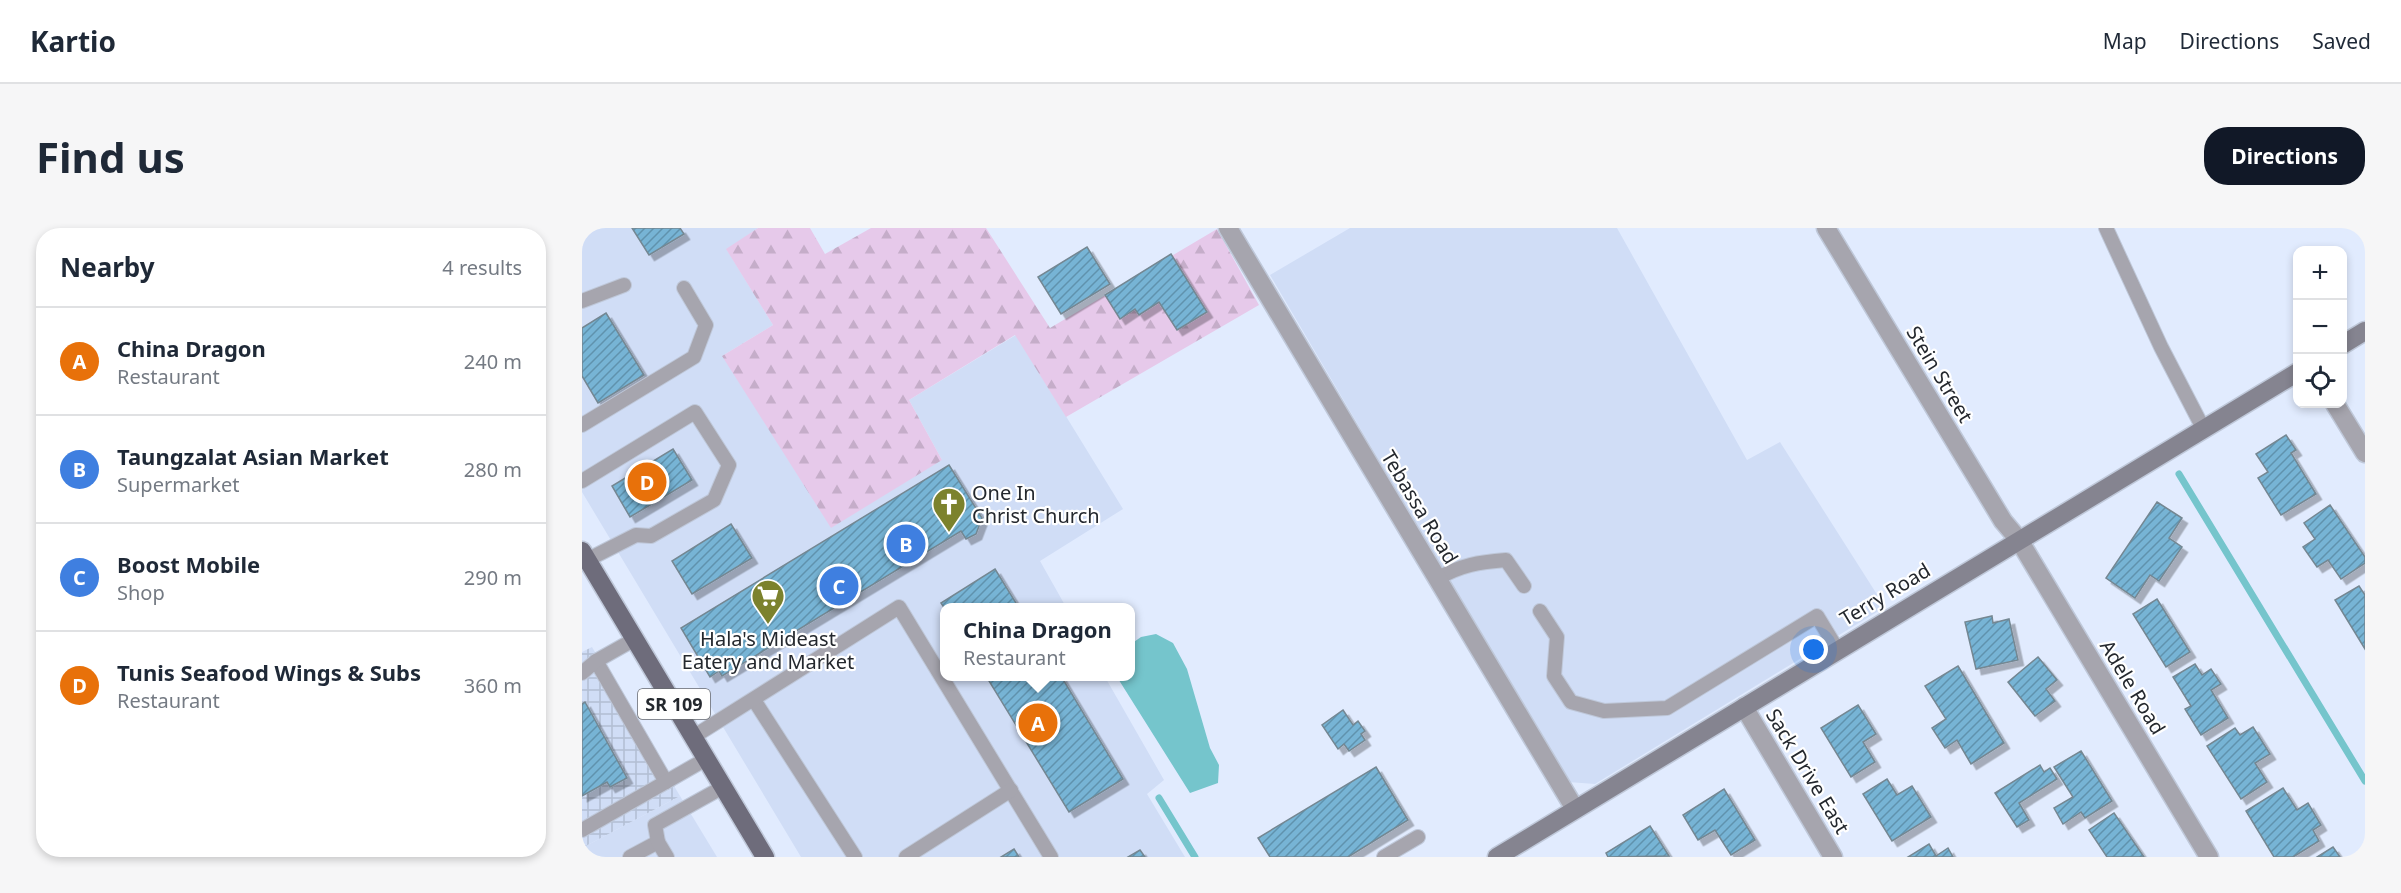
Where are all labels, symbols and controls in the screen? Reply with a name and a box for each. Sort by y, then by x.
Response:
text: Kartio [30,22,116,60]
text: Map [2103,27,2147,55]
text: Directions [2180,27,2279,55]
text: Saved [2312,27,2371,55]
button: Directions [2204,127,2365,185]
text: Find us [36,128,185,185]
map controls [2293,246,2347,408]
button: + [2293,246,2347,300]
text: Nearby [60,249,155,285]
text: 4 results [442,254,522,281]
button: − [2293,300,2347,354]
street label: Stein Street [1901,321,1979,427]
text: China Dragon [117,333,266,363]
text: A [73,348,86,375]
text: 240 m [464,348,522,375]
button: locate [2293,354,2347,408]
text: Restaurant [117,363,220,390]
text: Taungzalat Asian Market [117,441,389,471]
street label: Tebassa Road [1375,445,1465,569]
text: B [73,456,86,483]
text: 280 m [464,456,522,483]
pin: D [628,460,666,504]
text: Supermarket [117,471,240,498]
place label: One In Christ Church [972,479,1100,529]
church icon: One In Christ Church [931,486,967,533]
pin: B [886,522,926,566]
text: Boost Mobile [117,549,260,579]
street label: Terry Road [1835,556,1935,632]
text: C [73,564,86,591]
text: 290 m [464,564,522,591]
pin: C [820,564,858,608]
supermarket icon: Hala's Mideast Eatery and Market [750,578,786,625]
text: Shop [117,579,165,606]
popup [940,603,1135,681]
text: China Dragon [963,614,1112,644]
place label: Hala's Mideast Eatery and Market [682,625,854,675]
your location [1799,635,1828,664]
street label: Adele Road [2094,635,2172,739]
text: Restaurant [963,644,1066,671]
text: Tunis Seafood Wings & Subs [117,657,421,687]
text: D [72,672,87,699]
text: 360 m [464,672,522,699]
text: Restaurant [117,687,220,714]
road number: SR 109 [638,689,710,719]
pin: A [1018,700,1058,746]
street label: Sack Drive East [1760,703,1856,839]

